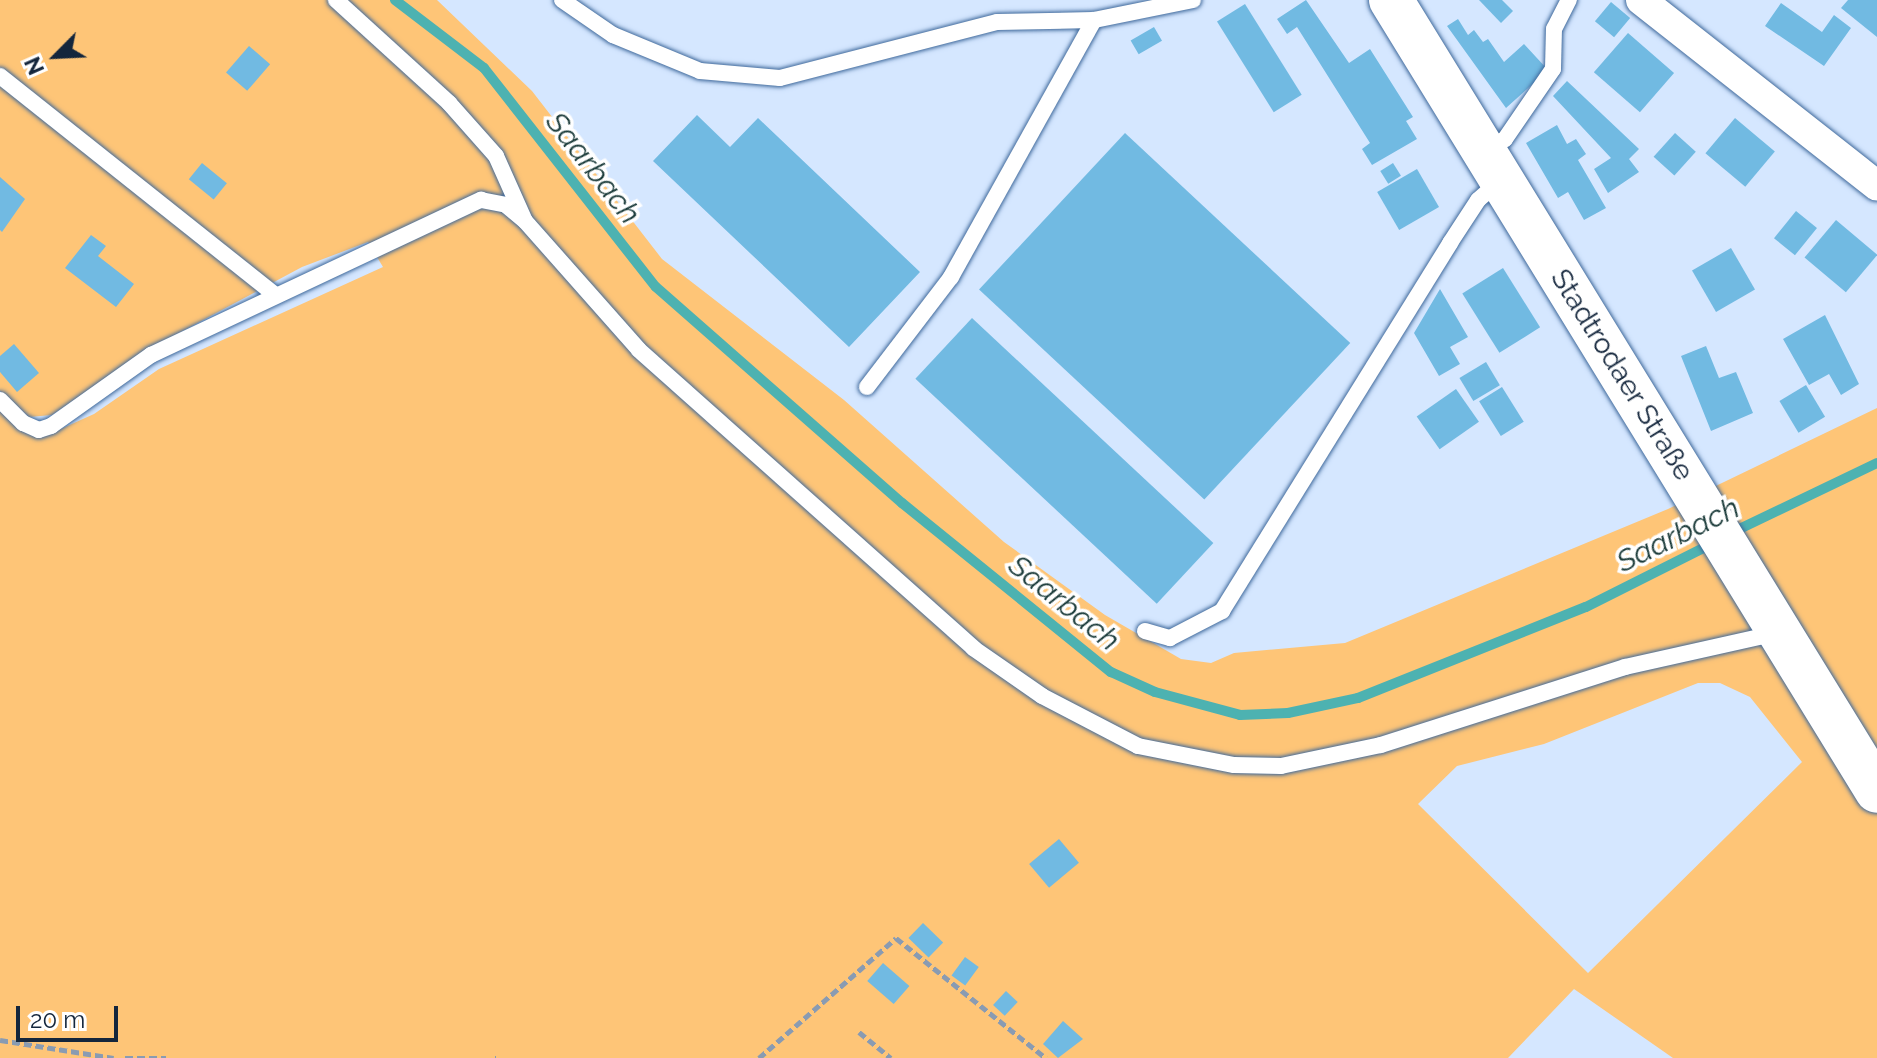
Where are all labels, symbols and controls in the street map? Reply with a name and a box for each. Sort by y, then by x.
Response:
north arrow [16,16,96,96]
text: N [19,53,49,79]
water label: Saarbach [538,105,648,231]
street label: Stadtrodaer Straße [1543,263,1701,487]
water label: Saarbach [1611,490,1745,580]
water label: Saarbach [1001,547,1127,659]
scale bar [20,990,122,1040]
text: 20 m [30,1005,85,1034]

